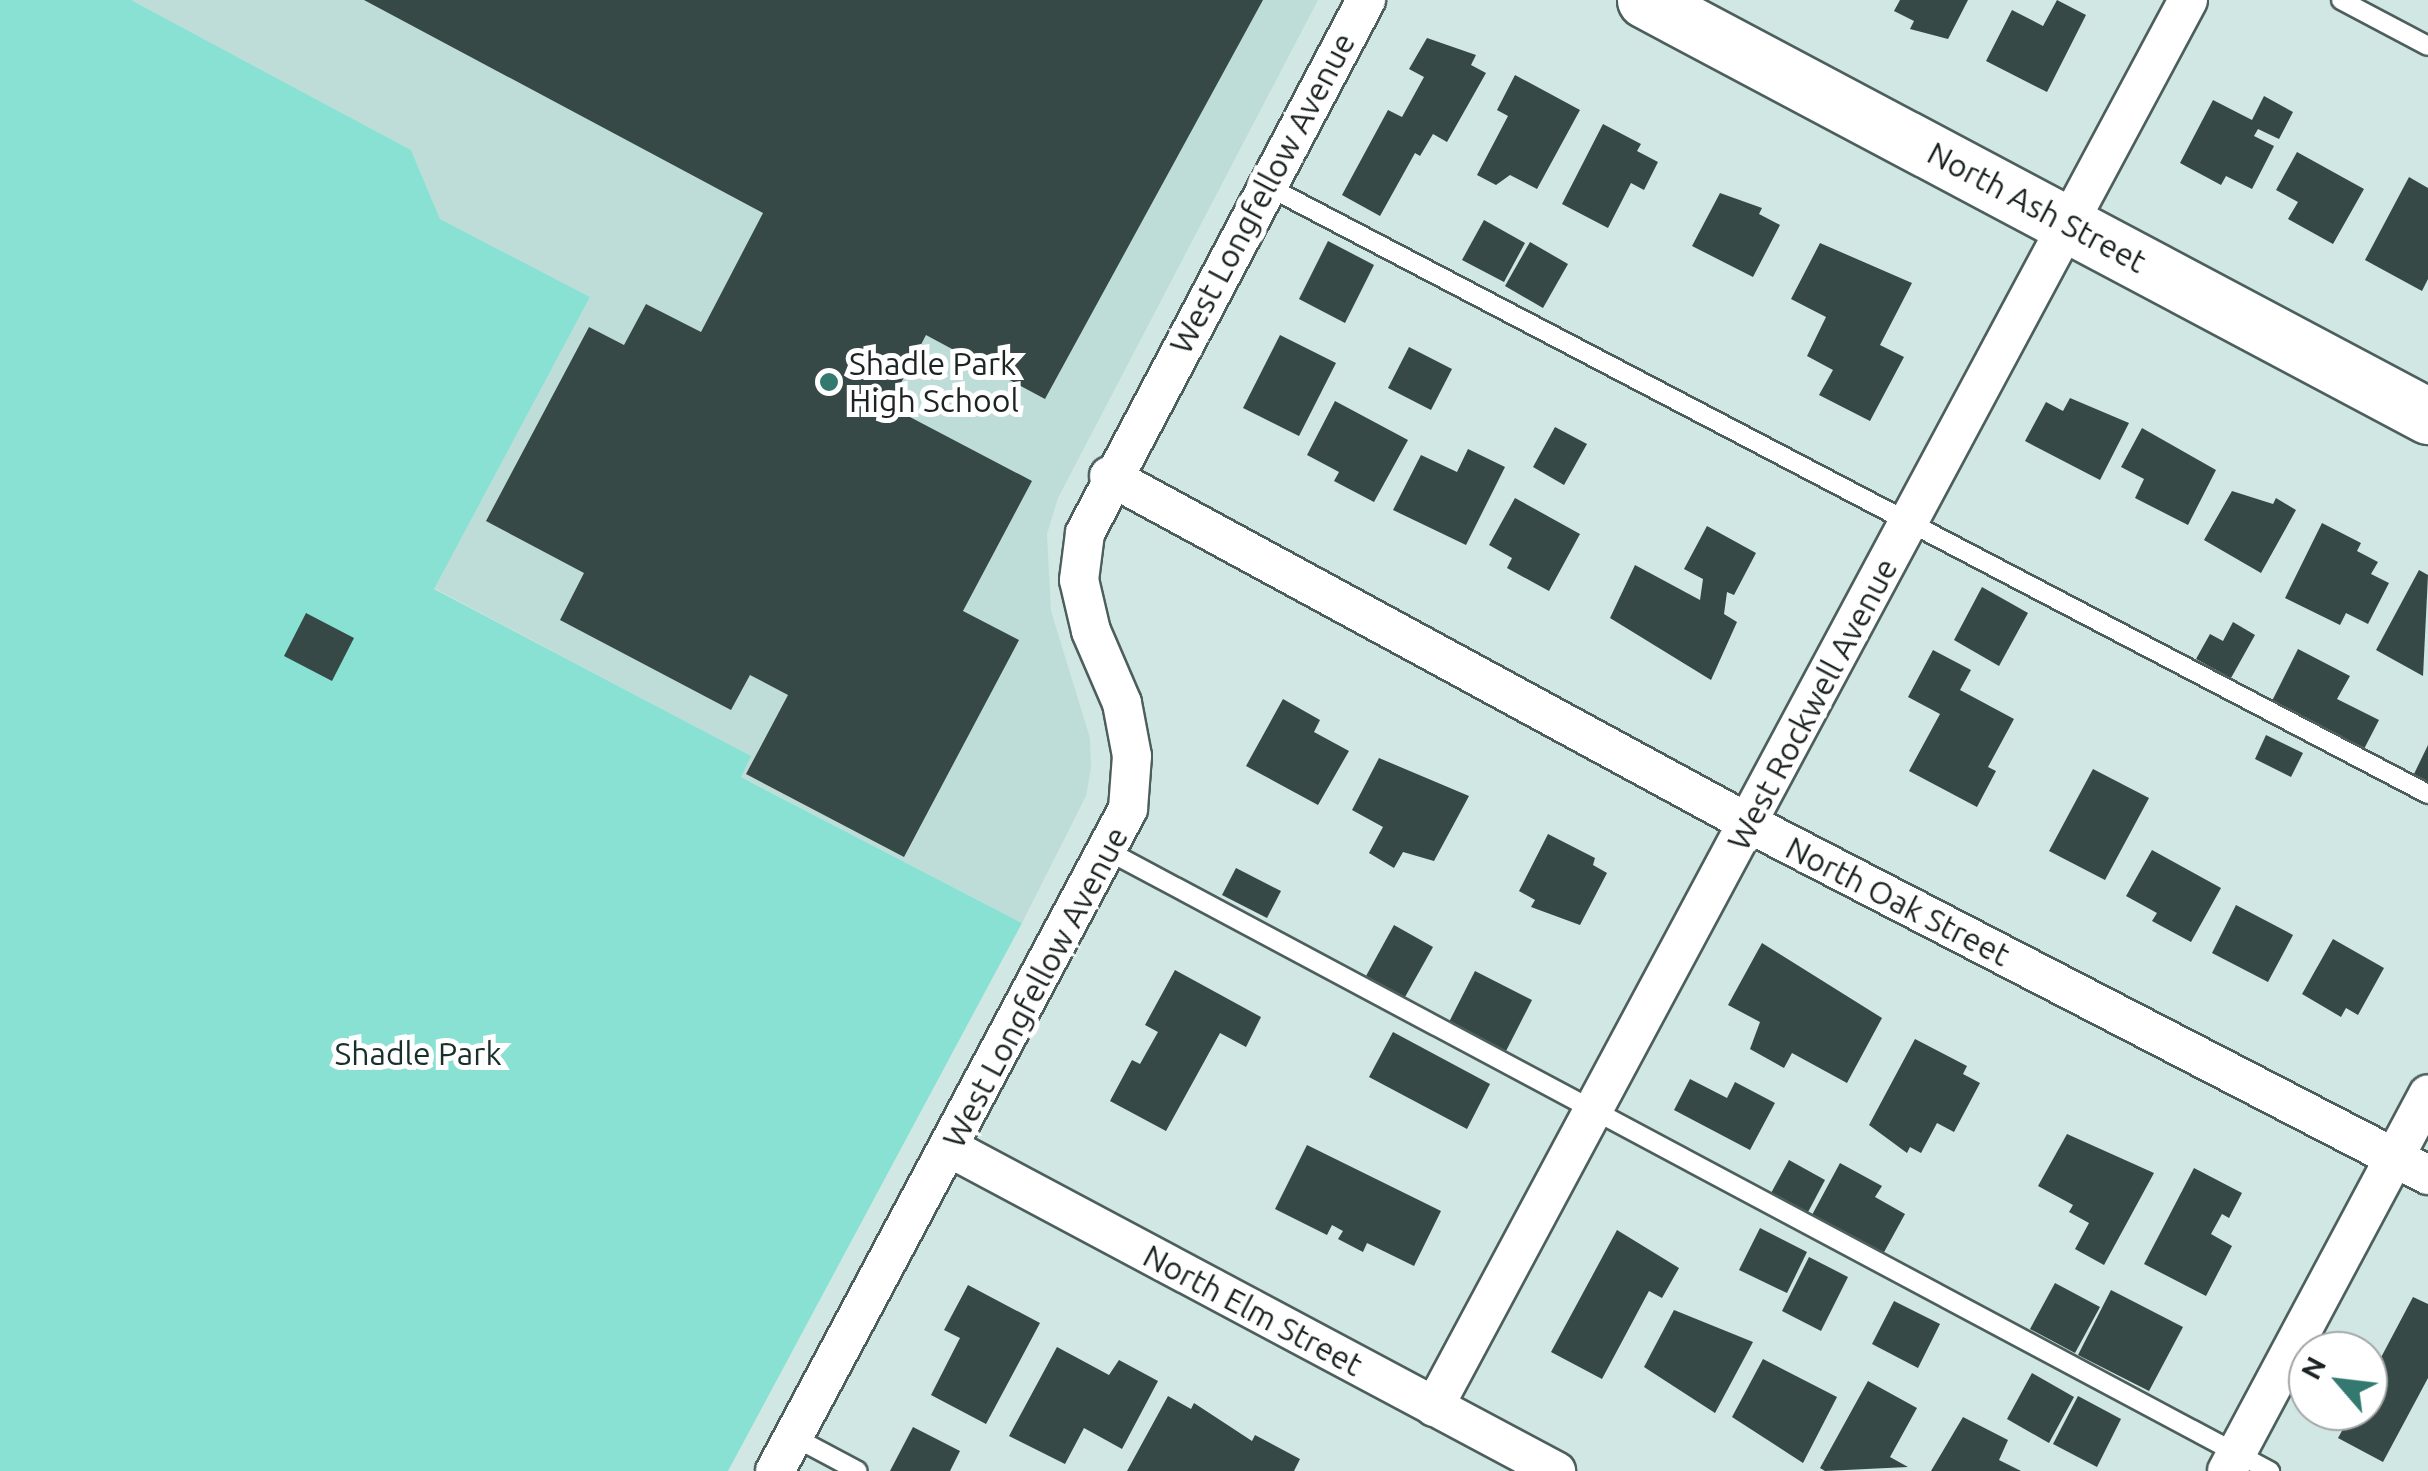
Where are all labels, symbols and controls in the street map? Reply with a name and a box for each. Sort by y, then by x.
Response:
street label: West Longfellow Avenue [1161,26,1363,360]
street label: North Ash Street [1921,133,2153,281]
place label: Shadle Park High School [849,345,1019,420]
marker: Shadle Park High School [818,371,840,393]
street label: West Rockwell Avenue [1719,552,1905,856]
street label: West Longfellow Avenue [934,820,1136,1154]
street label: North Oak Street [1780,828,2016,974]
park label: Shadle Park [334,1034,502,1072]
street label: North Elm Street [1137,1236,1369,1384]
north arrow [2288,1331,2388,1431]
text: N [2294,1351,2331,1384]

